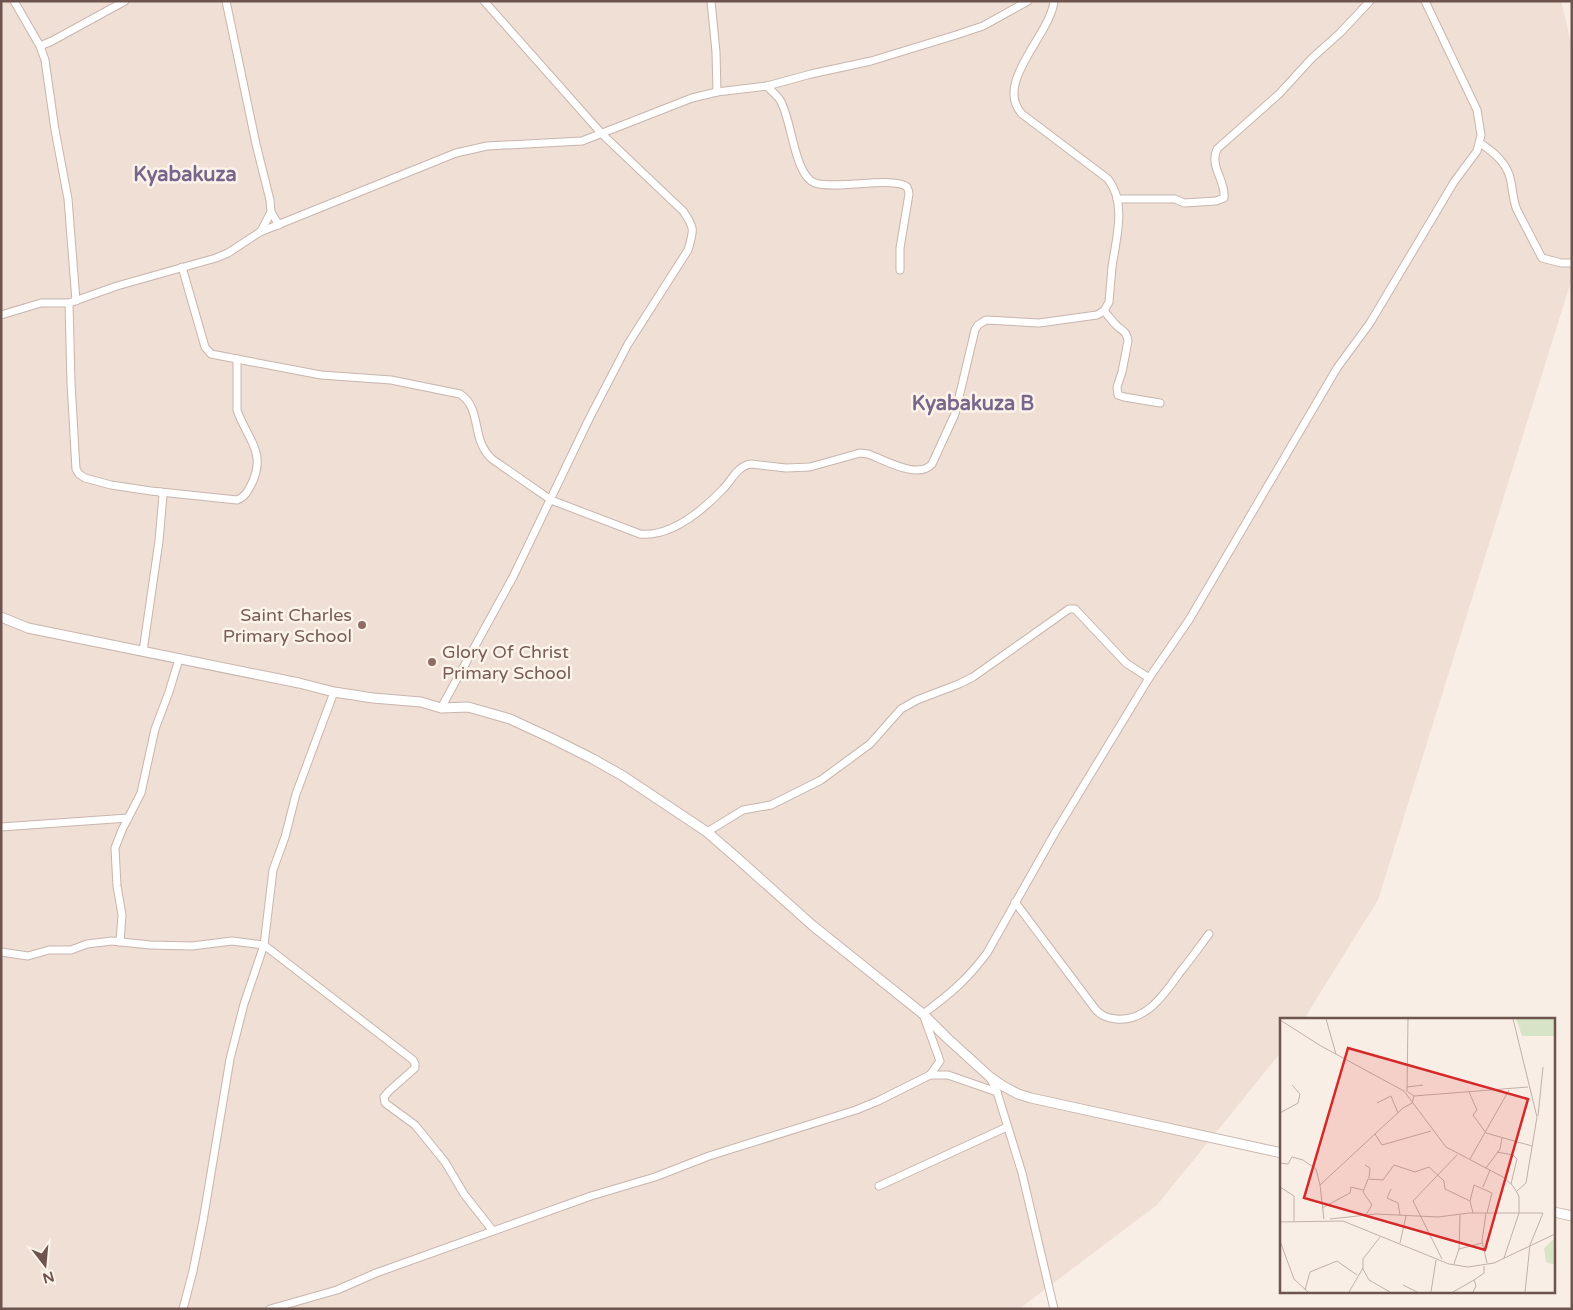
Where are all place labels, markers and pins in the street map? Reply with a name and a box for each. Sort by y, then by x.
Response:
place label: Saint Charles Primary School [223,604,352,647]
marker: Saint Charles Primary School [356,619,368,631]
place label: Glory Of Christ Primary School [442,641,571,684]
marker: Glory Of Christ Primary School [426,656,438,668]

